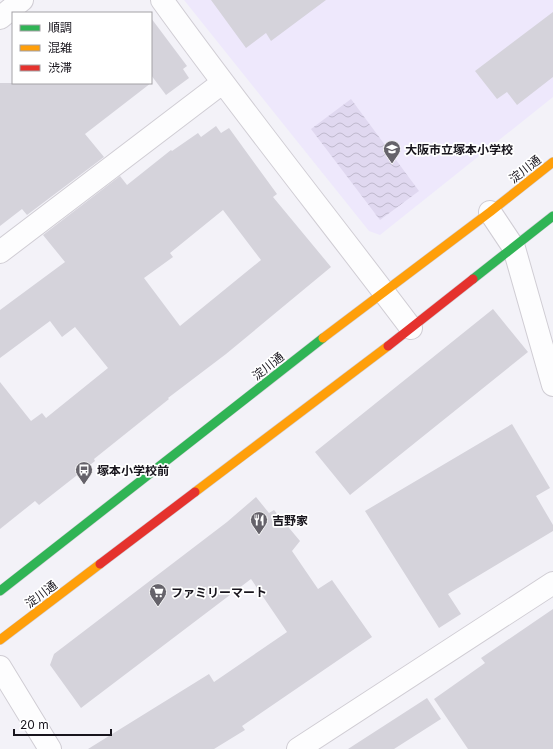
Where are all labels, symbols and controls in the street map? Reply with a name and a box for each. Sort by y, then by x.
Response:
legend [12,12,152,84]
text: 順調 [48,20,72,35]
text: 混雑 [48,40,72,55]
text: 渋滞 [48,60,72,75]
school or university icon: 大阪市立塚本小学校 [382,139,402,164]
place label: 大阪市立塚本小学校 [405,142,513,157]
street label: 淀川通 [506,152,544,186]
street label: 淀川通 [249,349,287,383]
bus stop icon: 塚本小学校前 [74,460,94,485]
place label: 塚本小学校前 [97,463,169,478]
restaurant icon: 吉野家 [249,510,269,535]
place label: 吉野家 [272,513,308,528]
street label: 淀川通 [22,577,60,611]
supermarket icon: ファミリーマート [148,582,168,607]
place label: ファミリーマート [171,585,267,600]
scale bar [14,711,111,737]
text: 20 m [20,717,49,732]

